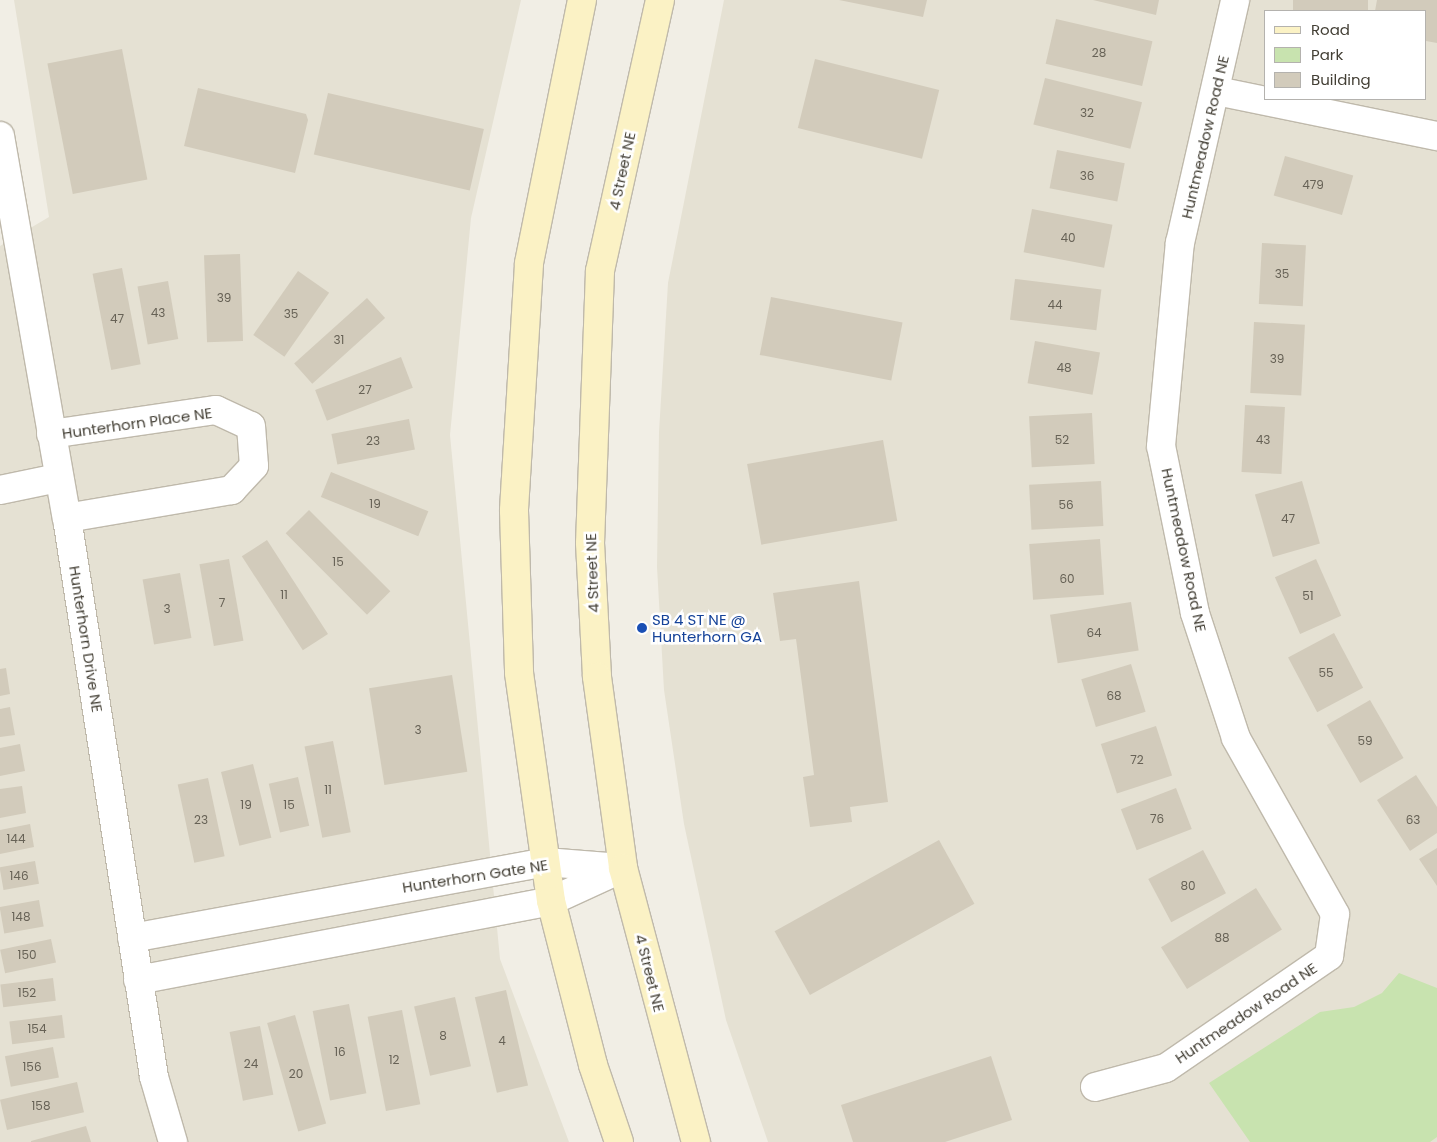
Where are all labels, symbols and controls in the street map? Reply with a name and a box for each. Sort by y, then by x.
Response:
legend [1264,10,1427,100]
text: Road [1311,19,1350,40]
text: Park [1311,44,1343,65]
house number: 28 [1092,46,1106,60]
street label: Huntmeadow Road NE [1177,54,1233,220]
text: Building [1311,69,1371,90]
house number: 32 [1080,106,1094,120]
street label: 4 Street NE [605,130,639,212]
house number: 36 [1080,169,1094,183]
house number: 479 [1302,178,1324,192]
house number: 40 [1060,231,1076,245]
house number: 35 [1275,267,1289,281]
house number: 39 [217,291,231,305]
house number: 44 [1047,298,1063,312]
house number: 43 [151,306,165,320]
house number: 35 [284,307,298,321]
house number: 47 [110,312,124,326]
house number: 31 [334,333,344,347]
house number: 39 [1270,352,1284,366]
house number: 48 [1056,361,1072,375]
house number: 27 [358,383,372,397]
street label: Hunterhorn Place NE [61,404,213,442]
house number: 52 [1055,433,1069,447]
house number: 43 [1256,433,1270,447]
house number: 23 [366,434,380,448]
street label: Huntmeadow Road NE [1158,466,1210,634]
house number: 19 [369,497,381,511]
house number: 56 [1058,498,1074,512]
house number: 47 [1281,512,1295,526]
street label: 4 Street NE [582,533,602,613]
house number: 15 [332,555,344,569]
street label: Hunterhorn Drive NE [66,564,106,714]
house number: 60 [1059,572,1075,586]
house number: 11 [280,588,288,602]
house number: 51 [1302,589,1314,603]
house number: 7 [219,596,225,610]
house number: 3 [163,602,171,616]
place label: SB 4 ST NE @ Hunterhorn GA [652,610,762,645]
marker: SB 4 ST NE @ Hunterhorn GA [636,622,648,634]
house number: 64 [1086,626,1102,640]
house number: 55 [1318,666,1334,680]
house number: 68 [1106,689,1122,703]
house number: 3 [414,723,422,737]
house number: 59 [1357,734,1373,748]
house number: 72 [1130,753,1144,767]
house number: 11 [324,783,332,797]
house number: 19 [240,798,252,812]
house number: 15 [283,798,295,812]
house number: 76 [1150,812,1164,826]
house number: 23 [194,813,208,827]
house number: 63 [1406,813,1420,827]
house number: 144 [7,832,25,846]
street label: Hunterhorn Gate NE [401,856,549,896]
house number: 146 [9,869,29,883]
house number: 80 [1180,879,1196,893]
house number: 148 [12,910,30,924]
house number: 88 [1214,931,1230,945]
street label: 4 Street NE [632,932,668,1014]
house number: 150 [18,948,36,962]
street label: Huntmeadow Road NE [1172,959,1320,1067]
house number: 152 [18,986,36,1000]
house number: 154 [28,1022,46,1036]
house number: 8 [439,1029,447,1043]
house number: 4 [498,1034,506,1048]
house number: 16 [334,1045,346,1059]
house number: 12 [389,1053,399,1067]
house number: 24 [244,1057,258,1071]
house number: 156 [23,1060,41,1074]
house number: 20 [289,1067,303,1081]
house number: 158 [32,1099,50,1113]

